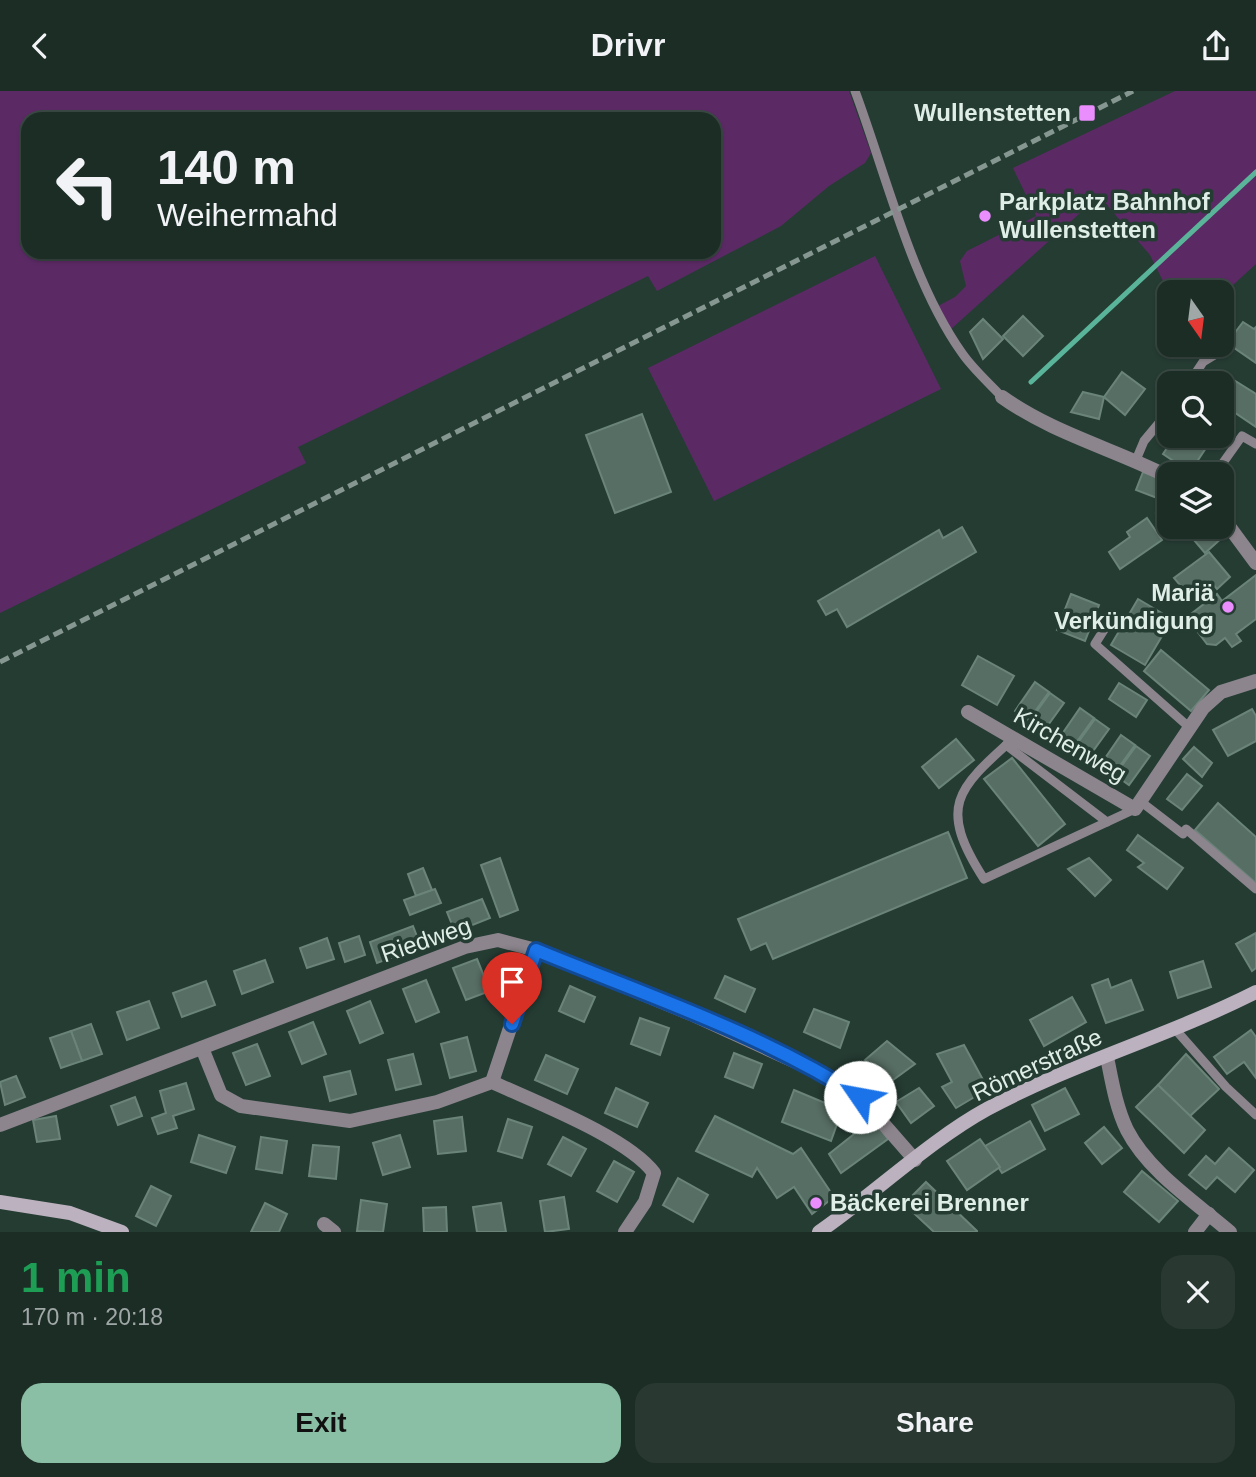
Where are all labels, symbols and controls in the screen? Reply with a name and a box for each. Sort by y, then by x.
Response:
icon: back [21,27,59,65]
text: Drivr [591,27,665,63]
icon: share [1197,27,1235,65]
place label: Wullenstetten [914,99,1071,126]
marker: Wullenstetten [1077,103,1097,123]
icon: left [42,140,133,231]
text: 140 m [157,140,296,194]
place label: Parkplatz Bahnhof Wullenstetten [999,188,1211,243]
text: Weihermahd [157,197,338,233]
marker: Parkplatz Bahnhof Wullenstetten [977,208,993,224]
north arrow [1157,280,1234,357]
map controls [1157,280,1234,539]
button: search [1157,371,1234,448]
button: layers [1157,462,1234,539]
place label: Mariä Verkündigung [1054,579,1215,634]
marker: Mariä Verkündigung [1220,599,1236,615]
street label: Kirchenweg [1009,702,1131,788]
street label: Riedweg [377,912,474,967]
pin [482,952,542,1024]
icon: arrive [493,963,531,1001]
street label: Römerstraße [968,1023,1106,1106]
position arrow [823,1060,897,1134]
place label: Bäckerei Brenner [830,1189,1029,1216]
marker: Bäckerei Brenner [808,1195,824,1211]
text: 1 min [21,1254,131,1301]
button: close [1161,1255,1235,1329]
text: 170 m · 20:18 [21,1304,163,1330]
button: Exit [21,1383,621,1463]
button: Share [635,1383,1235,1463]

